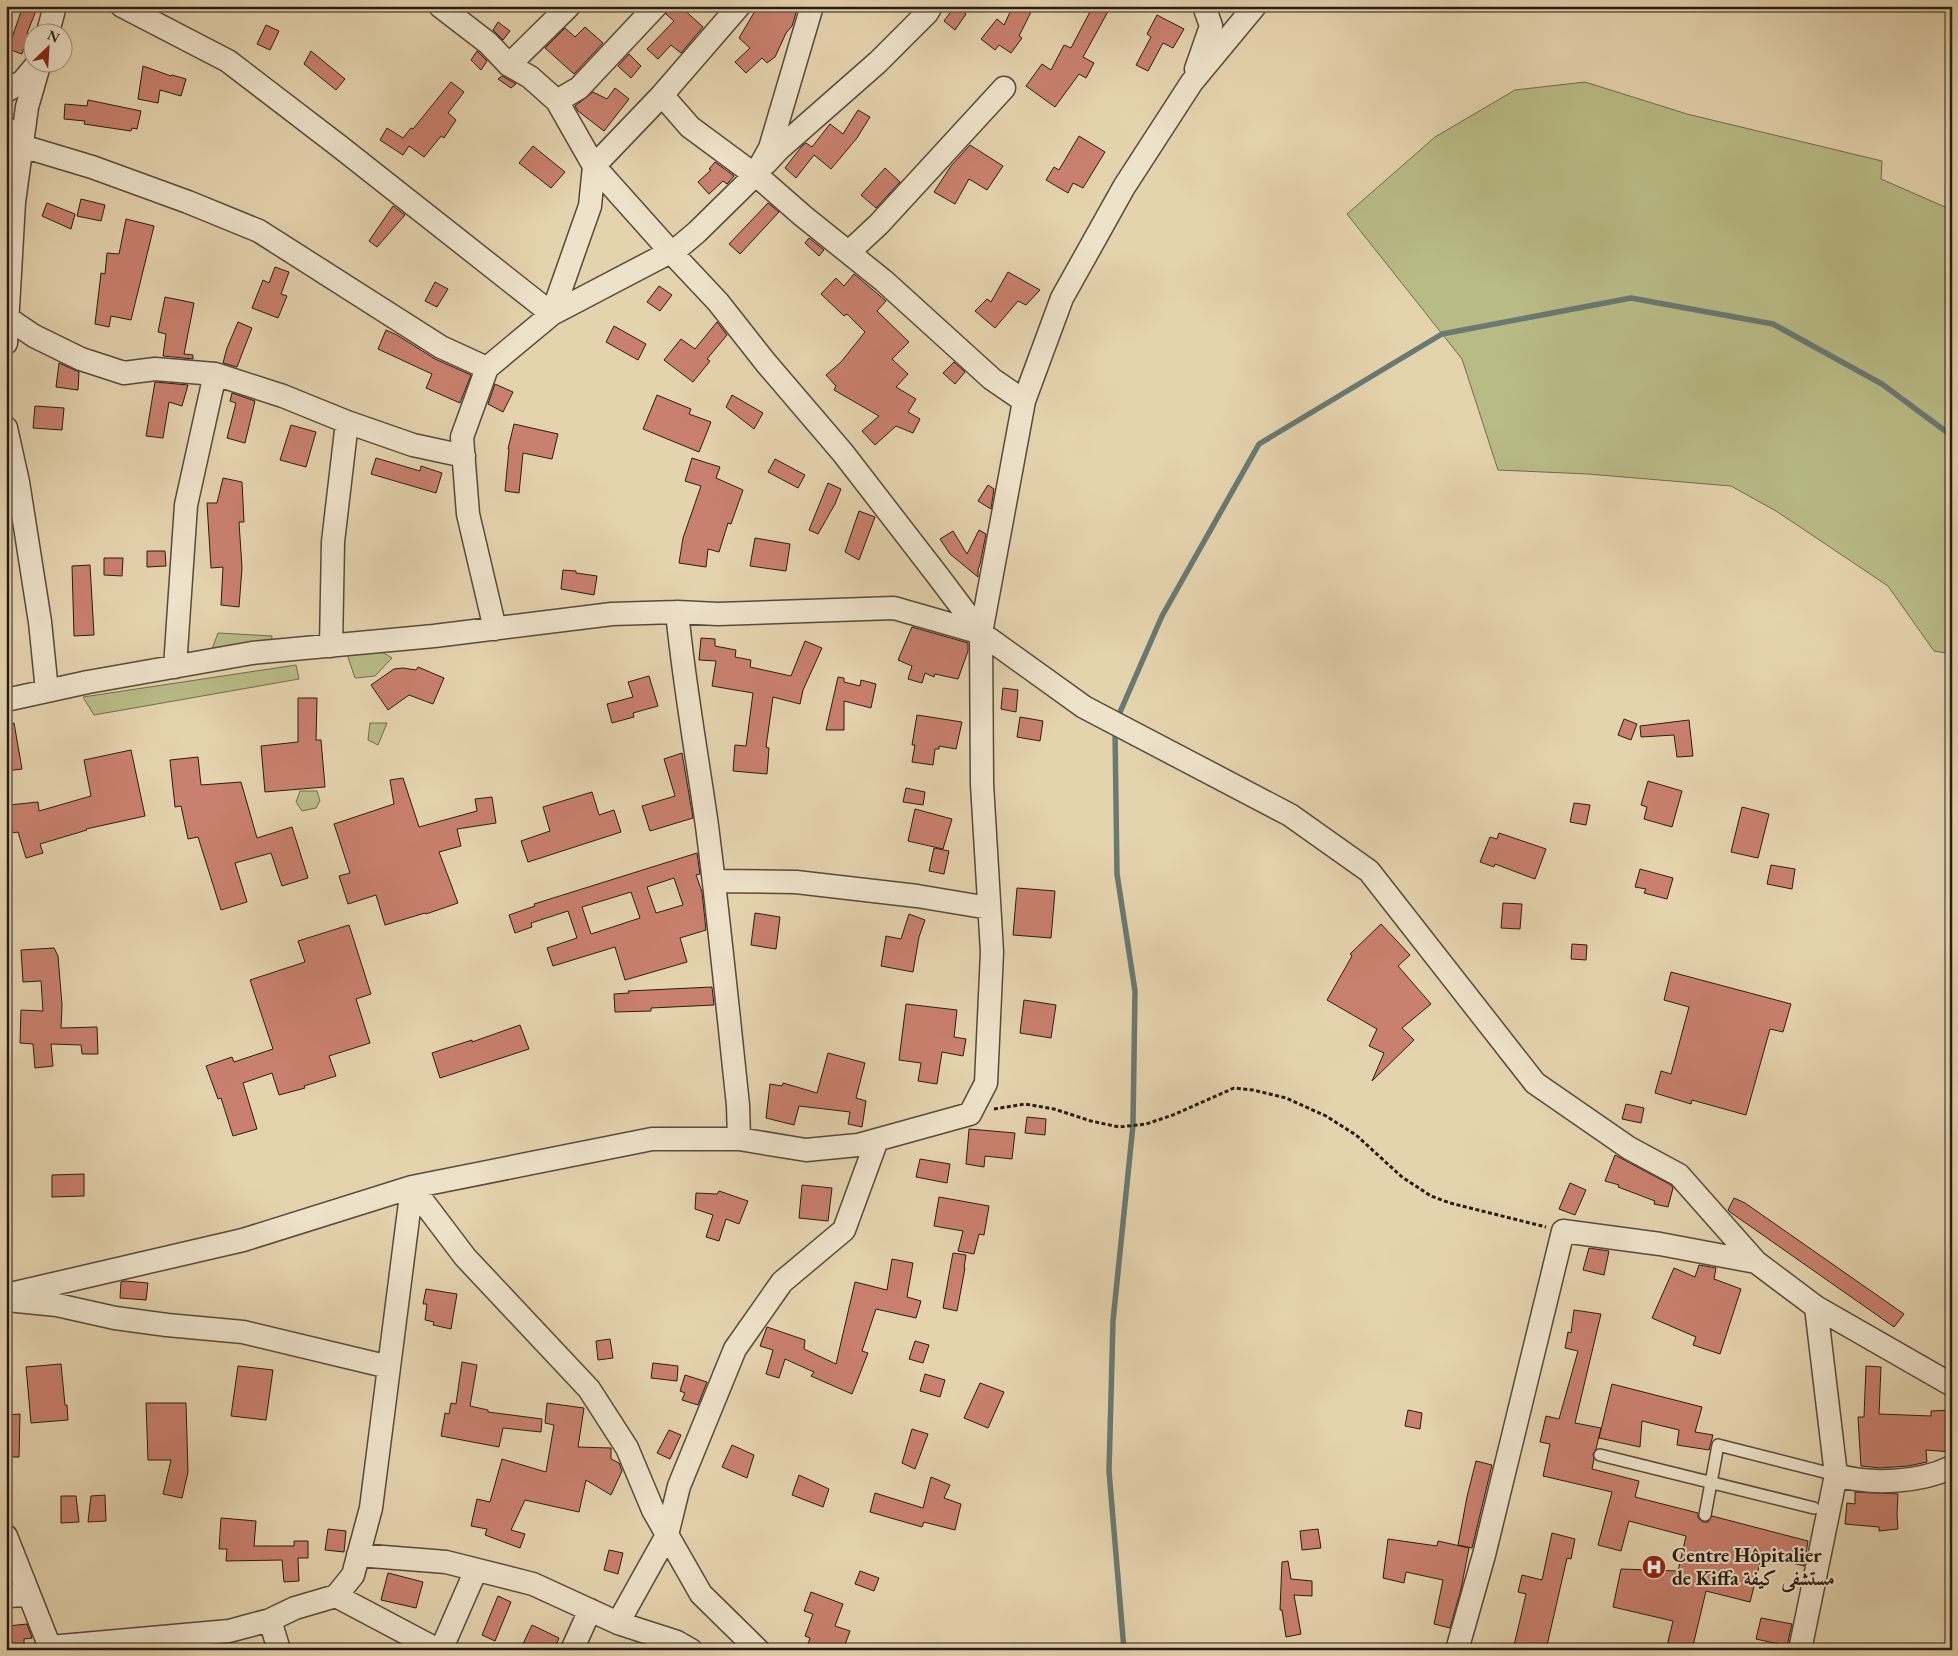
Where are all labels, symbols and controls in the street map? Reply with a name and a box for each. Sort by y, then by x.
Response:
north arrow [22,22,72,72]
text: N [45,26,63,47]
place label: Centre Hôpitalier de Kiffa مستشفى كيفة [1672,1542,1835,1593]
hospital icon: Centre Hôpitalier de Kiffa مستشفى كيفة [1641,1554,1667,1580]

